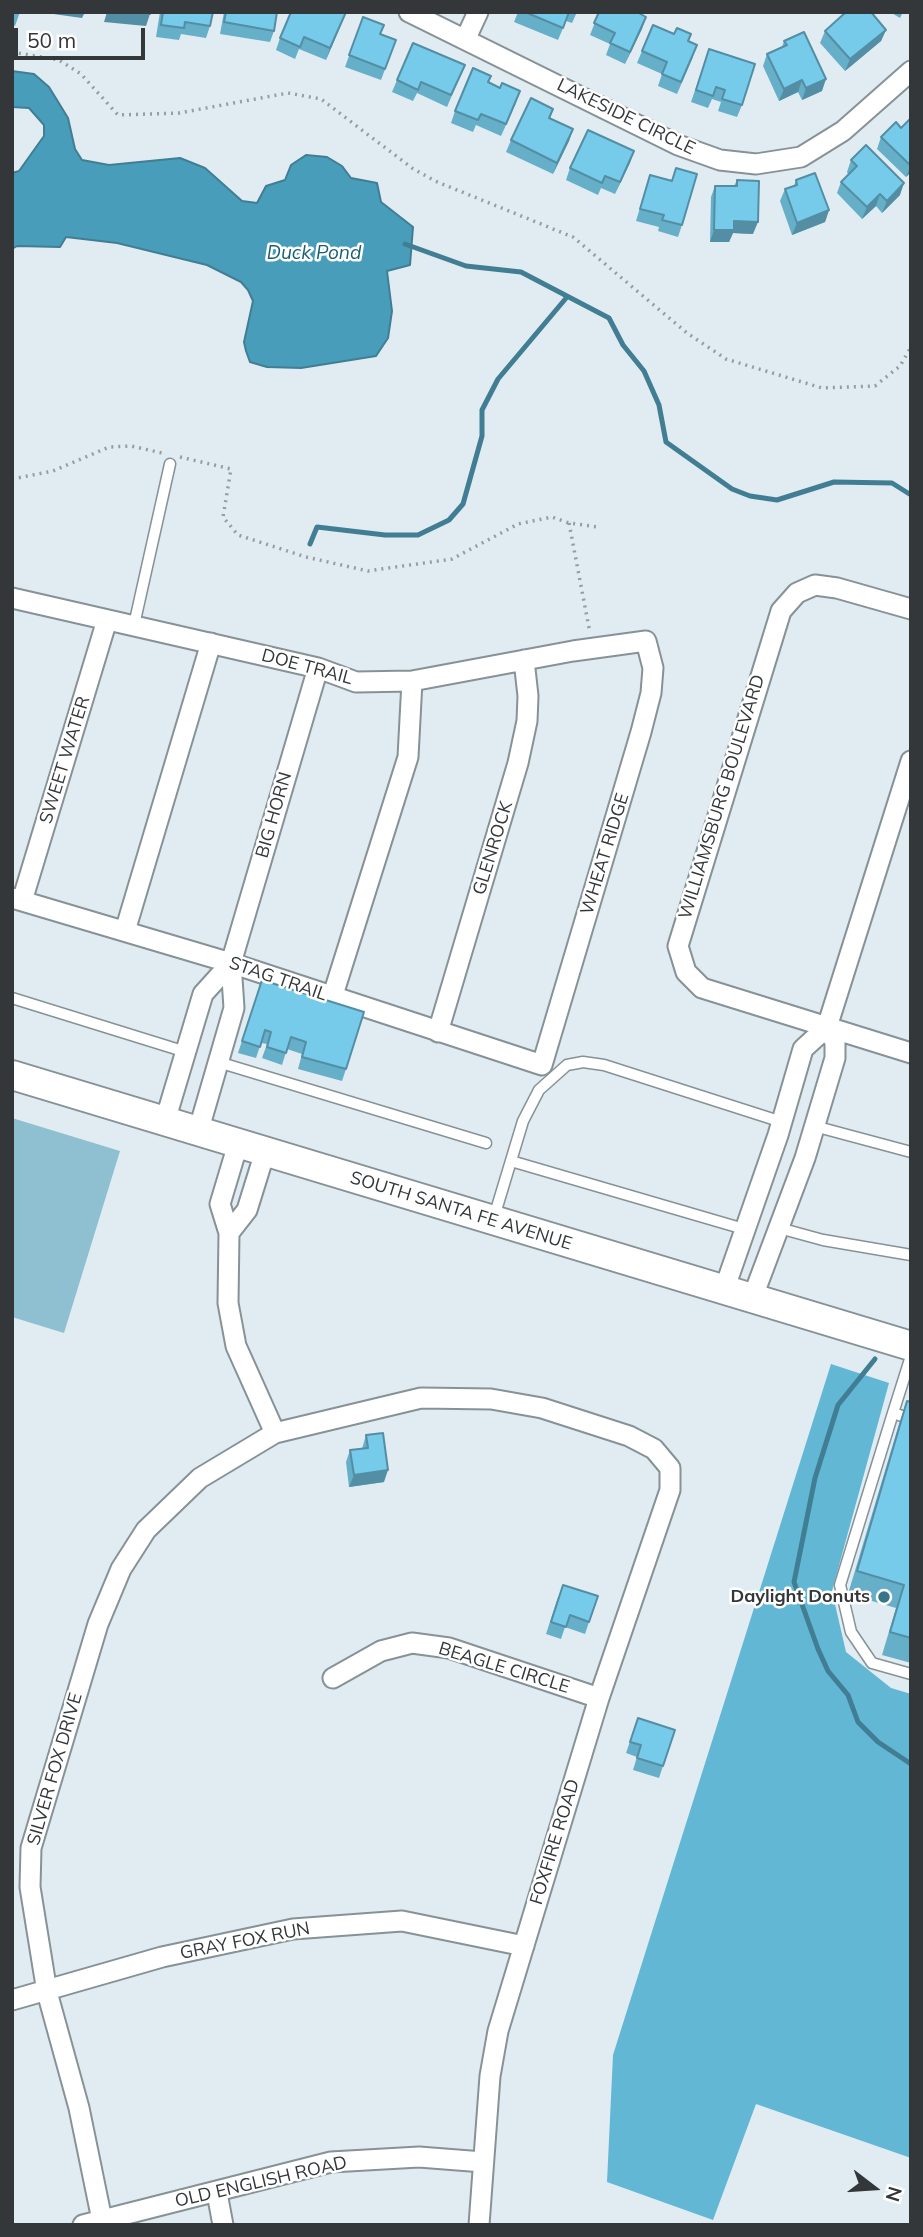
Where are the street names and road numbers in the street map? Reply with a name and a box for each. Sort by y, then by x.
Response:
street label: LAKESIDE CIRCLE [553,74,699,160]
street label: DOE TRAIL [259,644,355,690]
street label: WILLIAMSBURG BOULEVARD [674,672,770,922]
street label: SWEET WATER [35,694,95,826]
street label: BIG HORN [251,770,297,860]
street label: WHEAT RIDGE [576,791,634,917]
street label: GLENROCK [468,798,518,898]
street label: STAG TRAIL [226,952,330,1006]
street label: SOUTH SANTA FE AVENUE [347,1167,575,1255]
street label: BEAGLE CIRCLE [436,1638,572,1698]
street label: SILVER FOX DRIVE [23,1690,87,1848]
street label: FOXFIRE ROAD [526,1777,584,1907]
street label: GRAY FOX RUN [178,1918,312,1964]
street label: OLD ENGLISH ROAD [173,2152,349,2212]

